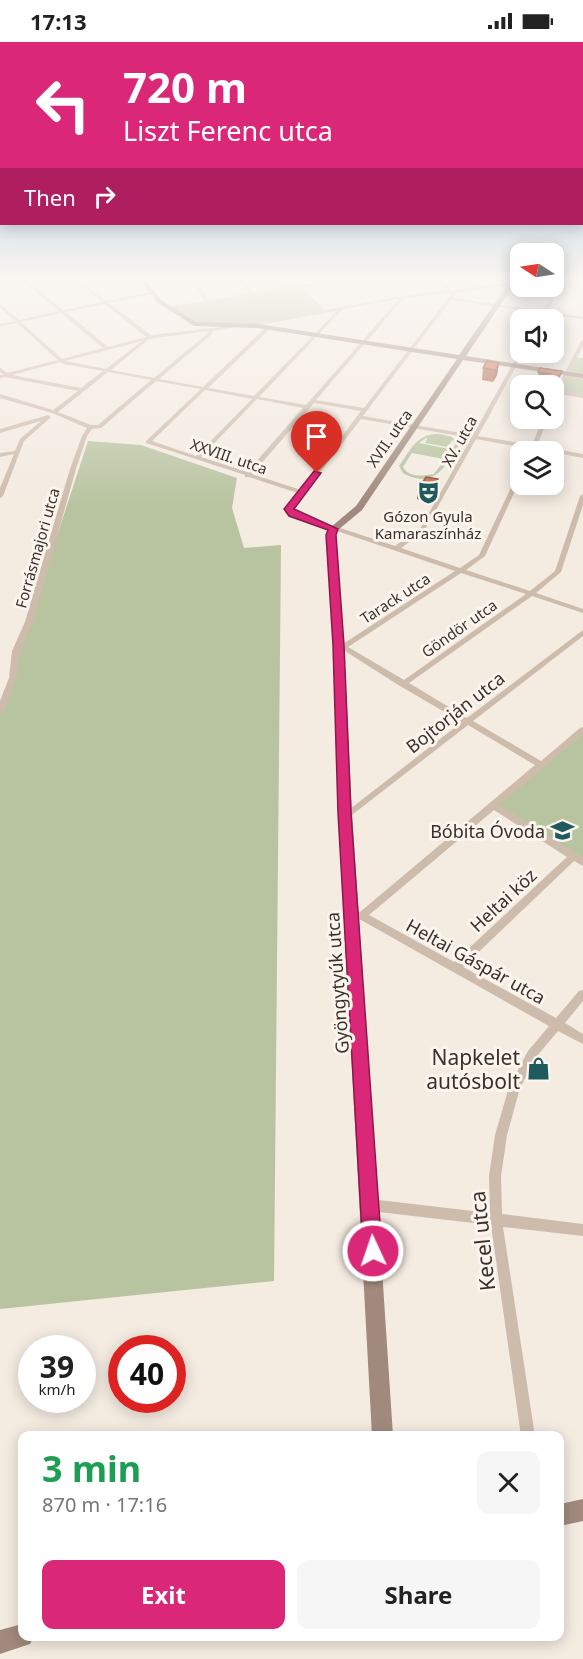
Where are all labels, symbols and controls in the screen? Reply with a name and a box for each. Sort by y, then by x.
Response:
text: 17:13 [30,6,87,36]
text: 720 m [123,58,247,115]
icon: left [24,66,102,144]
text: Liszt Ferenc utca [123,112,333,149]
icon: right [88,180,121,213]
text: Then [24,182,76,212]
north arrow [510,243,564,297]
map controls [510,243,564,495]
button: sound [510,309,564,363]
button: search [510,375,564,429]
street label: XVII. utca [362,405,416,471]
pin [291,411,342,473]
street label: XV. utca [437,412,481,470]
icon: arrive [300,420,333,453]
street label: XXVIII. utca [188,434,270,478]
button: layers [510,441,564,495]
theatre icon: Gózon Gyula Kamaraszínház [415,479,441,505]
street label: Forrásmajori utca [10,486,64,610]
place label: Gózon Gyula Kamaraszínház [375,506,481,543]
street label: Tarack utca [356,568,434,628]
street label: Göndör utca [417,595,501,661]
street label: Bojtorján utca [401,666,509,758]
school or university icon: Bóbita Óvoda [550,818,576,844]
place label: Bóbita Óvoda [430,819,545,843]
street label: Heltai köz [465,863,541,937]
street label: Gyöngytyúk utca [320,911,354,1055]
street label: Heltai Gáspár utca [402,913,550,1009]
place label: Napkelet autósbolt [426,1043,520,1095]
shop icon: Napkelet autósbolt [525,1056,551,1082]
street label: Kecel utca [463,1190,501,1292]
position arrow [341,1219,405,1283]
speed limit sign: 40 [108,1335,186,1413]
text: 39 [40,1346,74,1387]
text: km/h [39,1379,75,1399]
text: 3 min [42,1444,141,1493]
button: close [477,1451,540,1514]
text: 870 m · 17:16 [42,1491,167,1518]
button: Exit [42,1560,285,1629]
button: Share [297,1560,540,1629]

